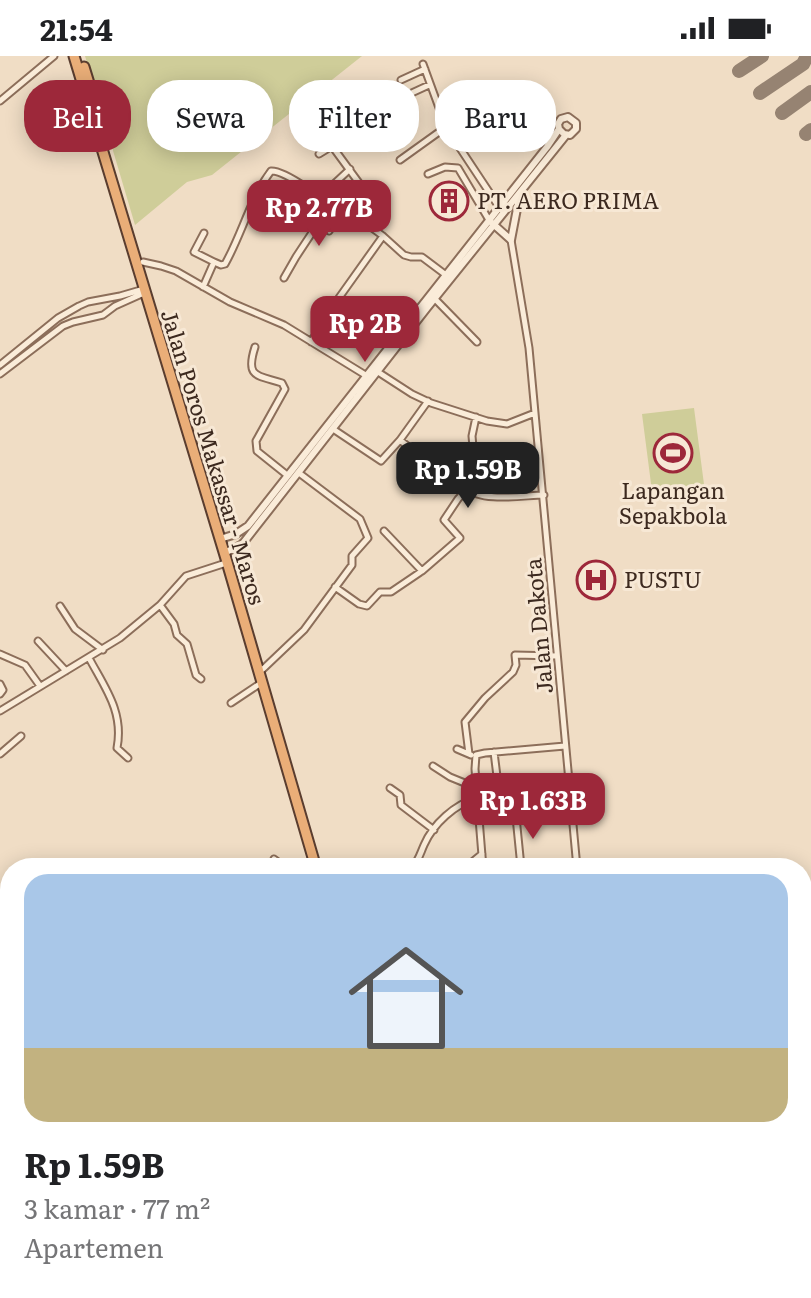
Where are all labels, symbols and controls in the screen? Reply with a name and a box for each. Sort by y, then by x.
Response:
text: 21:54 [40,6,113,50]
chip: Beli [24,80,131,152]
chip: Sewa [147,80,273,152]
chip: Filter [289,80,419,152]
chip: Baru [435,80,556,152]
pin: Rp 2.77B [236,180,402,248]
building icon: PT. AERO PRIMA [428,180,470,222]
place label: PT. AERO PRIMA [477,183,659,216]
text: Rp 2.77B [265,186,373,225]
pin: Rp 2B [309,296,421,364]
text: Rp 2B [328,302,402,341]
street label: Jalan Poros Makassar - Maros [154,305,275,608]
sports icon: Lapangan Sepakbola [652,432,694,474]
pin: Rp 1.59B [385,442,551,510]
text: Rp 1.59B [414,448,522,487]
place label: Lapangan Sepakbola [619,473,727,531]
street label: Jalan Dakota [515,557,560,695]
hospital icon: PUSTU [575,559,617,601]
place label: PUSTU [624,562,702,595]
pin: Rp 1.63B [450,773,616,841]
text: Rp 1.63B [479,779,587,818]
icon: home [334,926,478,1070]
text: Rp 1.59B [24,1138,164,1188]
text: 3 kamar · 77 m² [24,1188,210,1227]
text: Apartemen [24,1227,164,1266]

